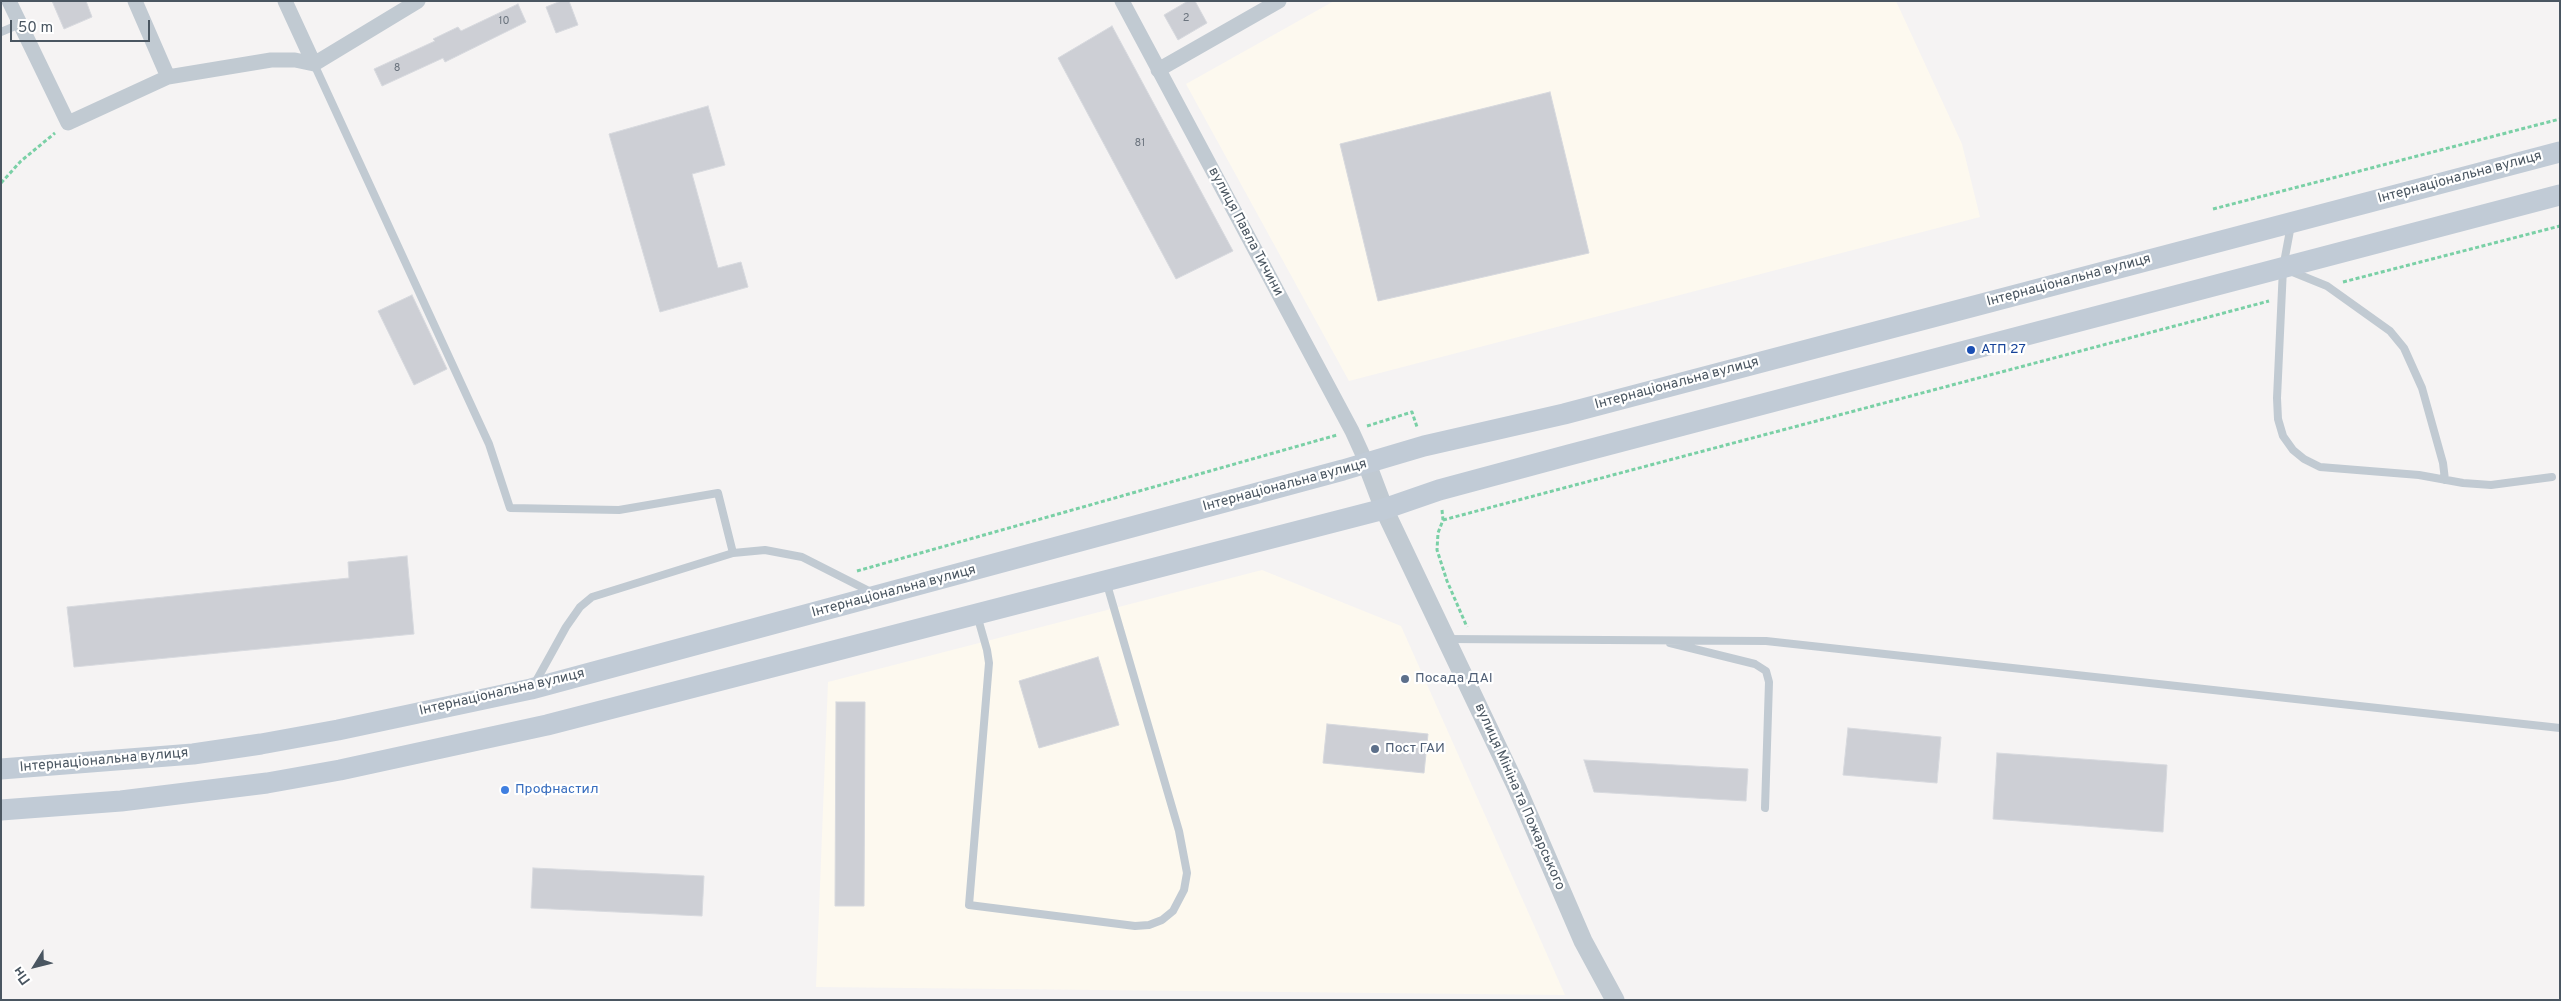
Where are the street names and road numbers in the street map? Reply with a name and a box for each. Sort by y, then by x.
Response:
street label: Інтернаціональна вулиця [2376,148,2544,208]
street label: вулиця Павла Тичини [1204,165,1286,299]
street label: Інтернаціональна вулиця [1985,251,2153,311]
street label: Інтернаціональна вулиця [1593,354,1761,414]
street label: Інтернаціональна вулиця [1201,456,1369,516]
street label: Інтернаціональна вулиця [810,562,978,622]
street label: Інтернаціональна вулиця [418,666,586,720]
street label: вулиця Мініна та Пожарського [1470,701,1568,893]
street label: Інтернаціональна вулиця [19,745,189,777]

